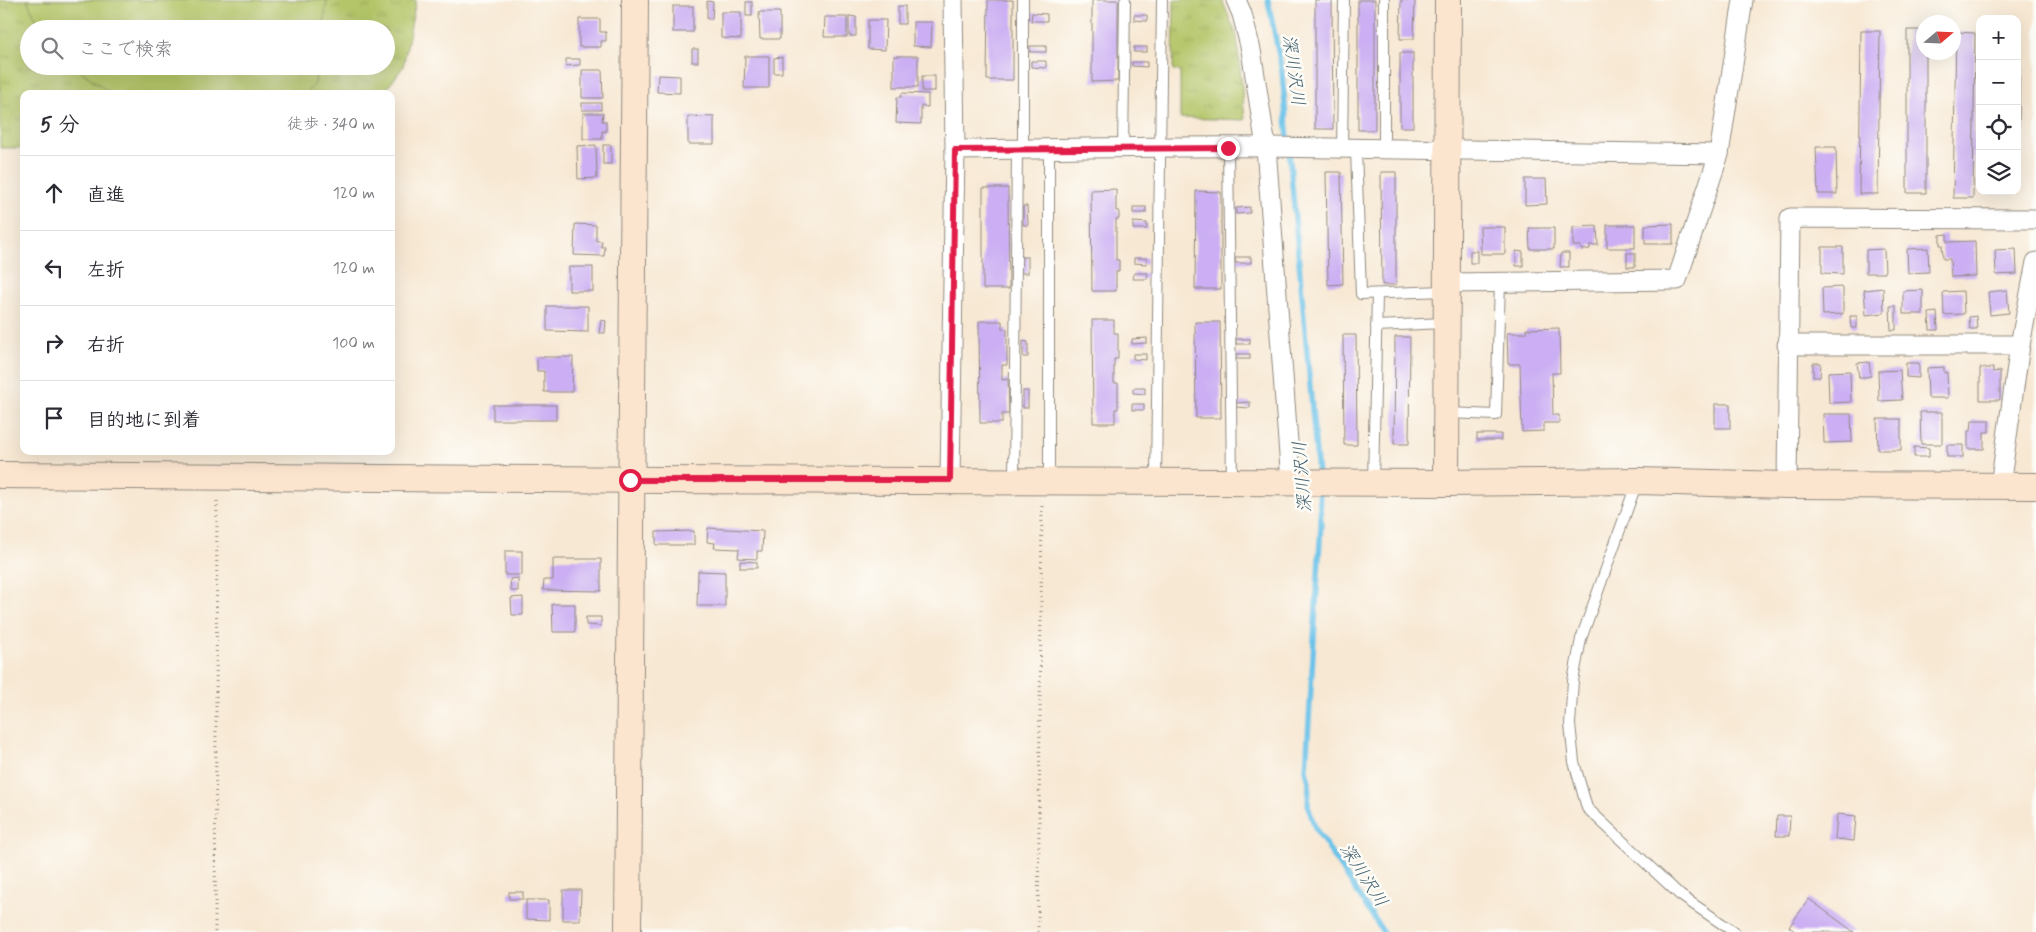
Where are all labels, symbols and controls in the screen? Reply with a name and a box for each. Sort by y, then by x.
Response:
north arrow [1916,15,1961,60]
map controls [1976,15,2021,195]
button: + [1976,15,2021,60]
search box [20,20,395,75]
water label: 深川沢川 [1276,33,1310,107]
icon: search [38,34,66,62]
text: ここで検索 [78,37,173,62]
button: − [1976,60,2021,105]
button: locate [1976,105,2021,150]
text: 5 分 [40,111,79,139]
text: 徒歩 · 340 m [287,114,375,135]
route end [1217,137,1240,160]
button: layers [1976,150,2021,195]
icon: ahead [40,179,68,207]
text: 直進 [87,183,125,208]
text: 120 m [333,183,375,204]
icon: left [40,254,68,282]
text: 左折 [87,258,125,283]
text: 120 m [333,258,375,279]
icon: right [40,329,68,357]
text: 右折 [87,333,125,358]
text: 100 m [332,333,375,354]
icon: arrive [40,404,68,432]
text: 目的地に到着 [87,408,201,433]
water label: 深川沢川 [1288,440,1318,514]
route start [619,469,642,492]
water label: 深川沢川 [1333,839,1393,912]

